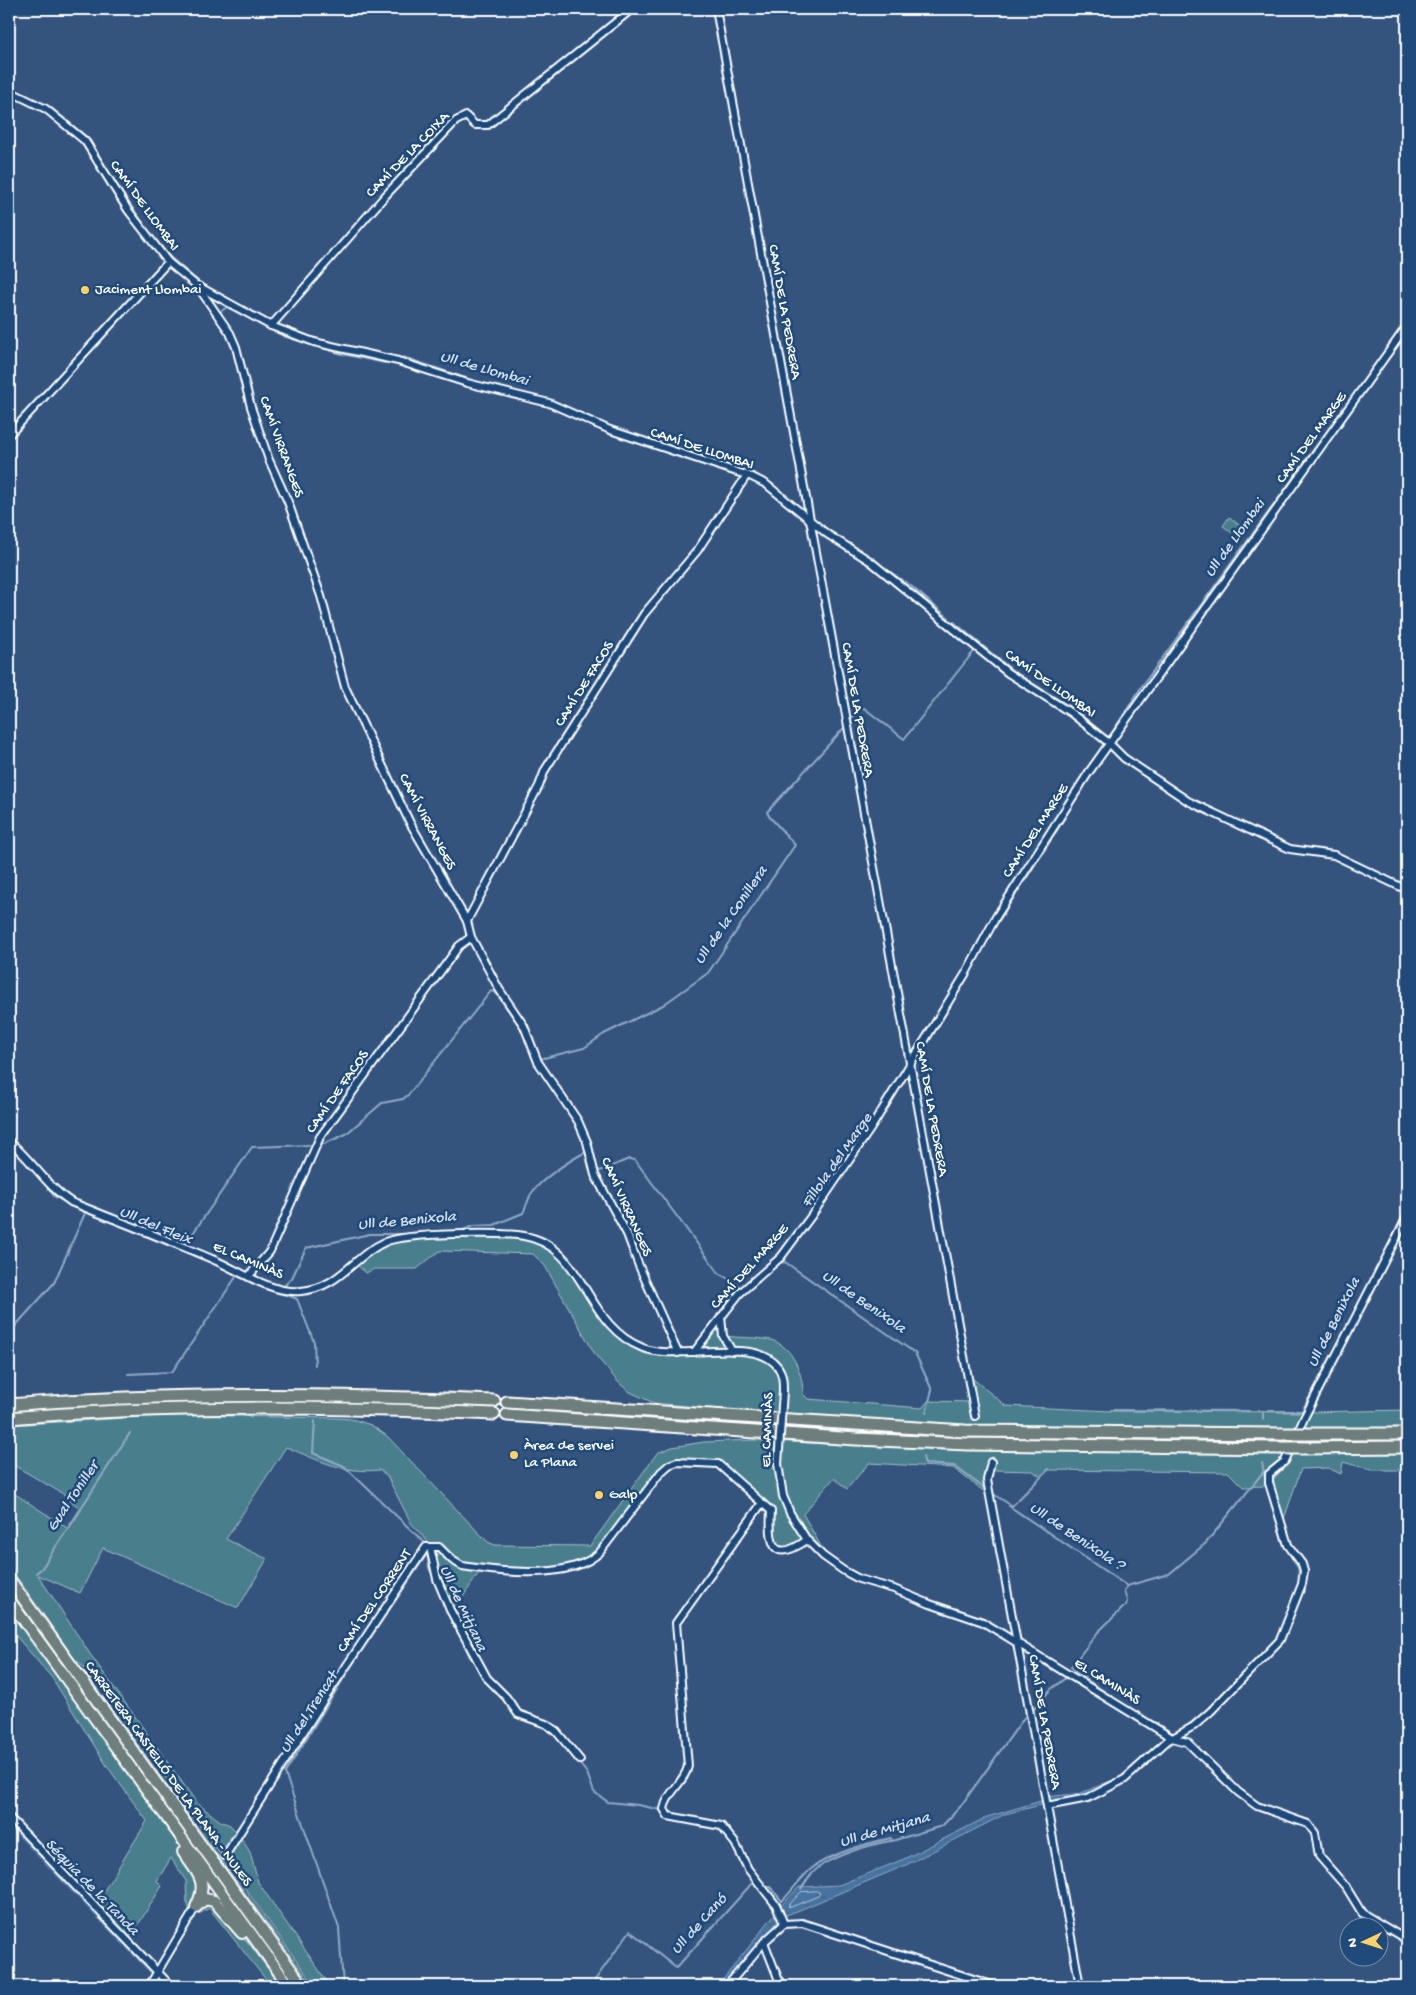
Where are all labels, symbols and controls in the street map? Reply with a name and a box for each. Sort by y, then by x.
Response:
street label: CAMÍ DE LA COIXA [362,107,454,202]
street label: CAMÍ DE LLOMBAI [105,157,183,255]
street label: CAMÍ DE LA PEDRERA [763,243,805,382]
place label: Jaciment Llombai [95,281,202,299]
marker: Jaciment Llombai [79,284,91,296]
water label: Ull de Llombai [437,348,532,392]
street label: CAMÍ DEL MARGE [1273,388,1352,487]
street label: CAMÍ VIRRANGES [254,394,308,500]
street label: CAMÍ DE LLOMBAI [648,424,756,474]
water label: Ull de Llombai [1201,495,1271,582]
street label: CAMÍ DE FACOS [551,638,619,730]
street label: CAMÍ DE LA PEDRERA [836,641,878,780]
street label: CAMÍ DE LLOMBAI [1001,646,1099,722]
street label: CAMÍ VIRRANGES [394,771,460,873]
street label: CAMÍ DEL MARGE [999,780,1073,881]
water label: Ull de la Conillera [691,862,774,969]
street label: CAMÍ DE LA PEDRERA [910,1040,952,1179]
street label: CAMÍ DE FACOS [303,1047,373,1137]
water label: Fillola del Marge [798,1109,878,1212]
street label: CAMÍ VIRRANGES [596,1155,656,1259]
water label: Ull del Fleix [116,1203,196,1251]
water label: Ull de Benixola [357,1208,458,1236]
street label: CAMÍ DEL MARGE [707,1220,793,1313]
street label: EL CAMINÀS [210,1238,286,1284]
water label: Ull de Benixola [817,1267,910,1340]
water label: Ull de Benixola [1304,1274,1366,1371]
street label: EL CAMINÀS [758,1392,778,1468]
place label: Àrea de servei La Plana [524,1437,614,1472]
marker: Àrea de servei La Plana [508,1449,520,1461]
water label: Gual Toniller [44,1456,106,1536]
place label: Galp [609,1486,638,1504]
marker: Galp [593,1489,605,1501]
water label: Ull de Benixola ? [1025,1499,1129,1578]
street label: CAMÍ DEL CORRENT [334,1545,417,1656]
water label: Ull de Mitjana [434,1563,491,1656]
street label: CAMÍ DE LA PEDRERA [1023,1653,1065,1792]
street label: EL CAMINÀS [1070,1654,1144,1710]
street label: CARRETERA CASTELLÓ DE LA PLANA - NULES [80,1658,256,1890]
water label: Ull del Trencat [277,1667,345,1757]
water label: Ull de Mitjana [838,1809,933,1853]
water label: Séquia de la Tanda [40,1836,143,1941]
water label: Ull de Canó [668,1890,733,1959]
north arrow [1338,1918,1388,1968]
text: N [1345,1938,1362,1948]

